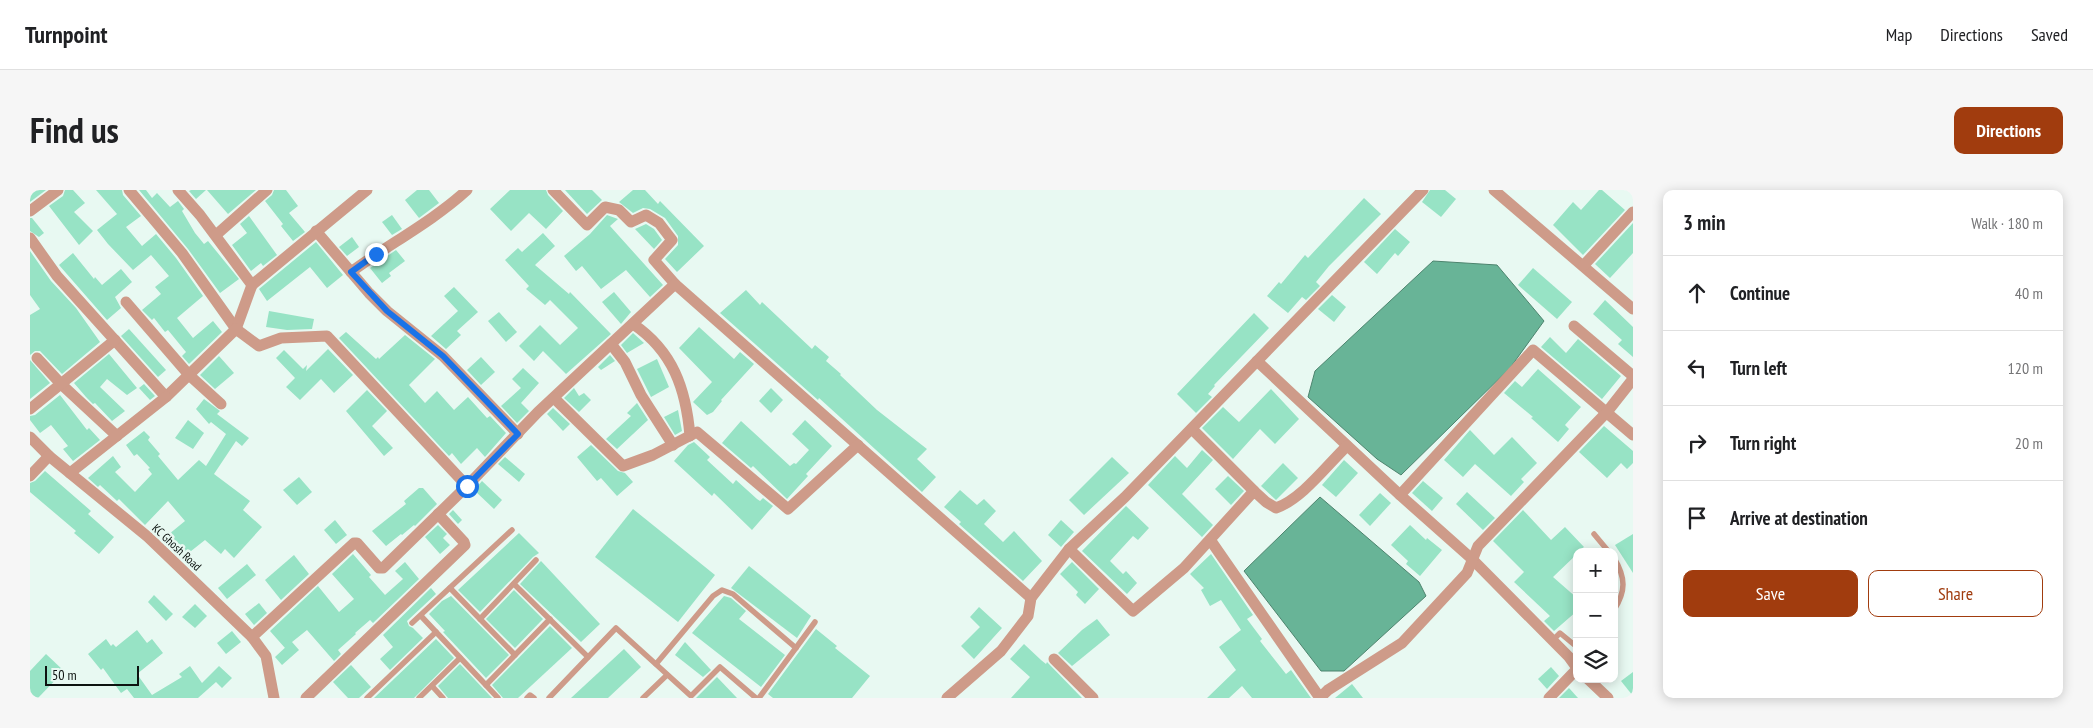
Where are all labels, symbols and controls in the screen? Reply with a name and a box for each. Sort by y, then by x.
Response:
text: Turnpoint [25,19,107,50]
text: Map [1886,23,1912,46]
text: Directions [1940,23,2003,46]
text: Saved [2031,23,2068,46]
text: Find us [30,107,119,153]
button: Directions [1954,107,2063,154]
text: 3 min [1683,209,1725,236]
text: Walk · 180 m [1971,213,2043,233]
route end [365,243,388,266]
icon: ahead [1683,279,1711,307]
text: Continue [1730,281,1790,305]
text: 40 m [2015,283,2043,303]
icon: left [1683,354,1711,382]
text: Turn left [1730,356,1787,380]
text: 120 m [2008,358,2043,378]
icon: right [1683,429,1711,457]
text: Turn right [1730,431,1796,455]
text: 20 m [2015,433,2043,453]
route start [456,475,479,498]
icon: arrive [1683,504,1711,532]
text: Arrive at destination [1730,506,1868,530]
street label: KC Ghosh Road [149,520,205,574]
map controls [1573,548,1618,683]
button: + [1573,548,1618,593]
button: Save [1683,570,1858,617]
button: Share [1868,570,2043,617]
button: − [1573,593,1618,638]
button: layers [1573,638,1618,683]
scale bar [45,663,139,686]
text: 50 m [52,666,77,684]

